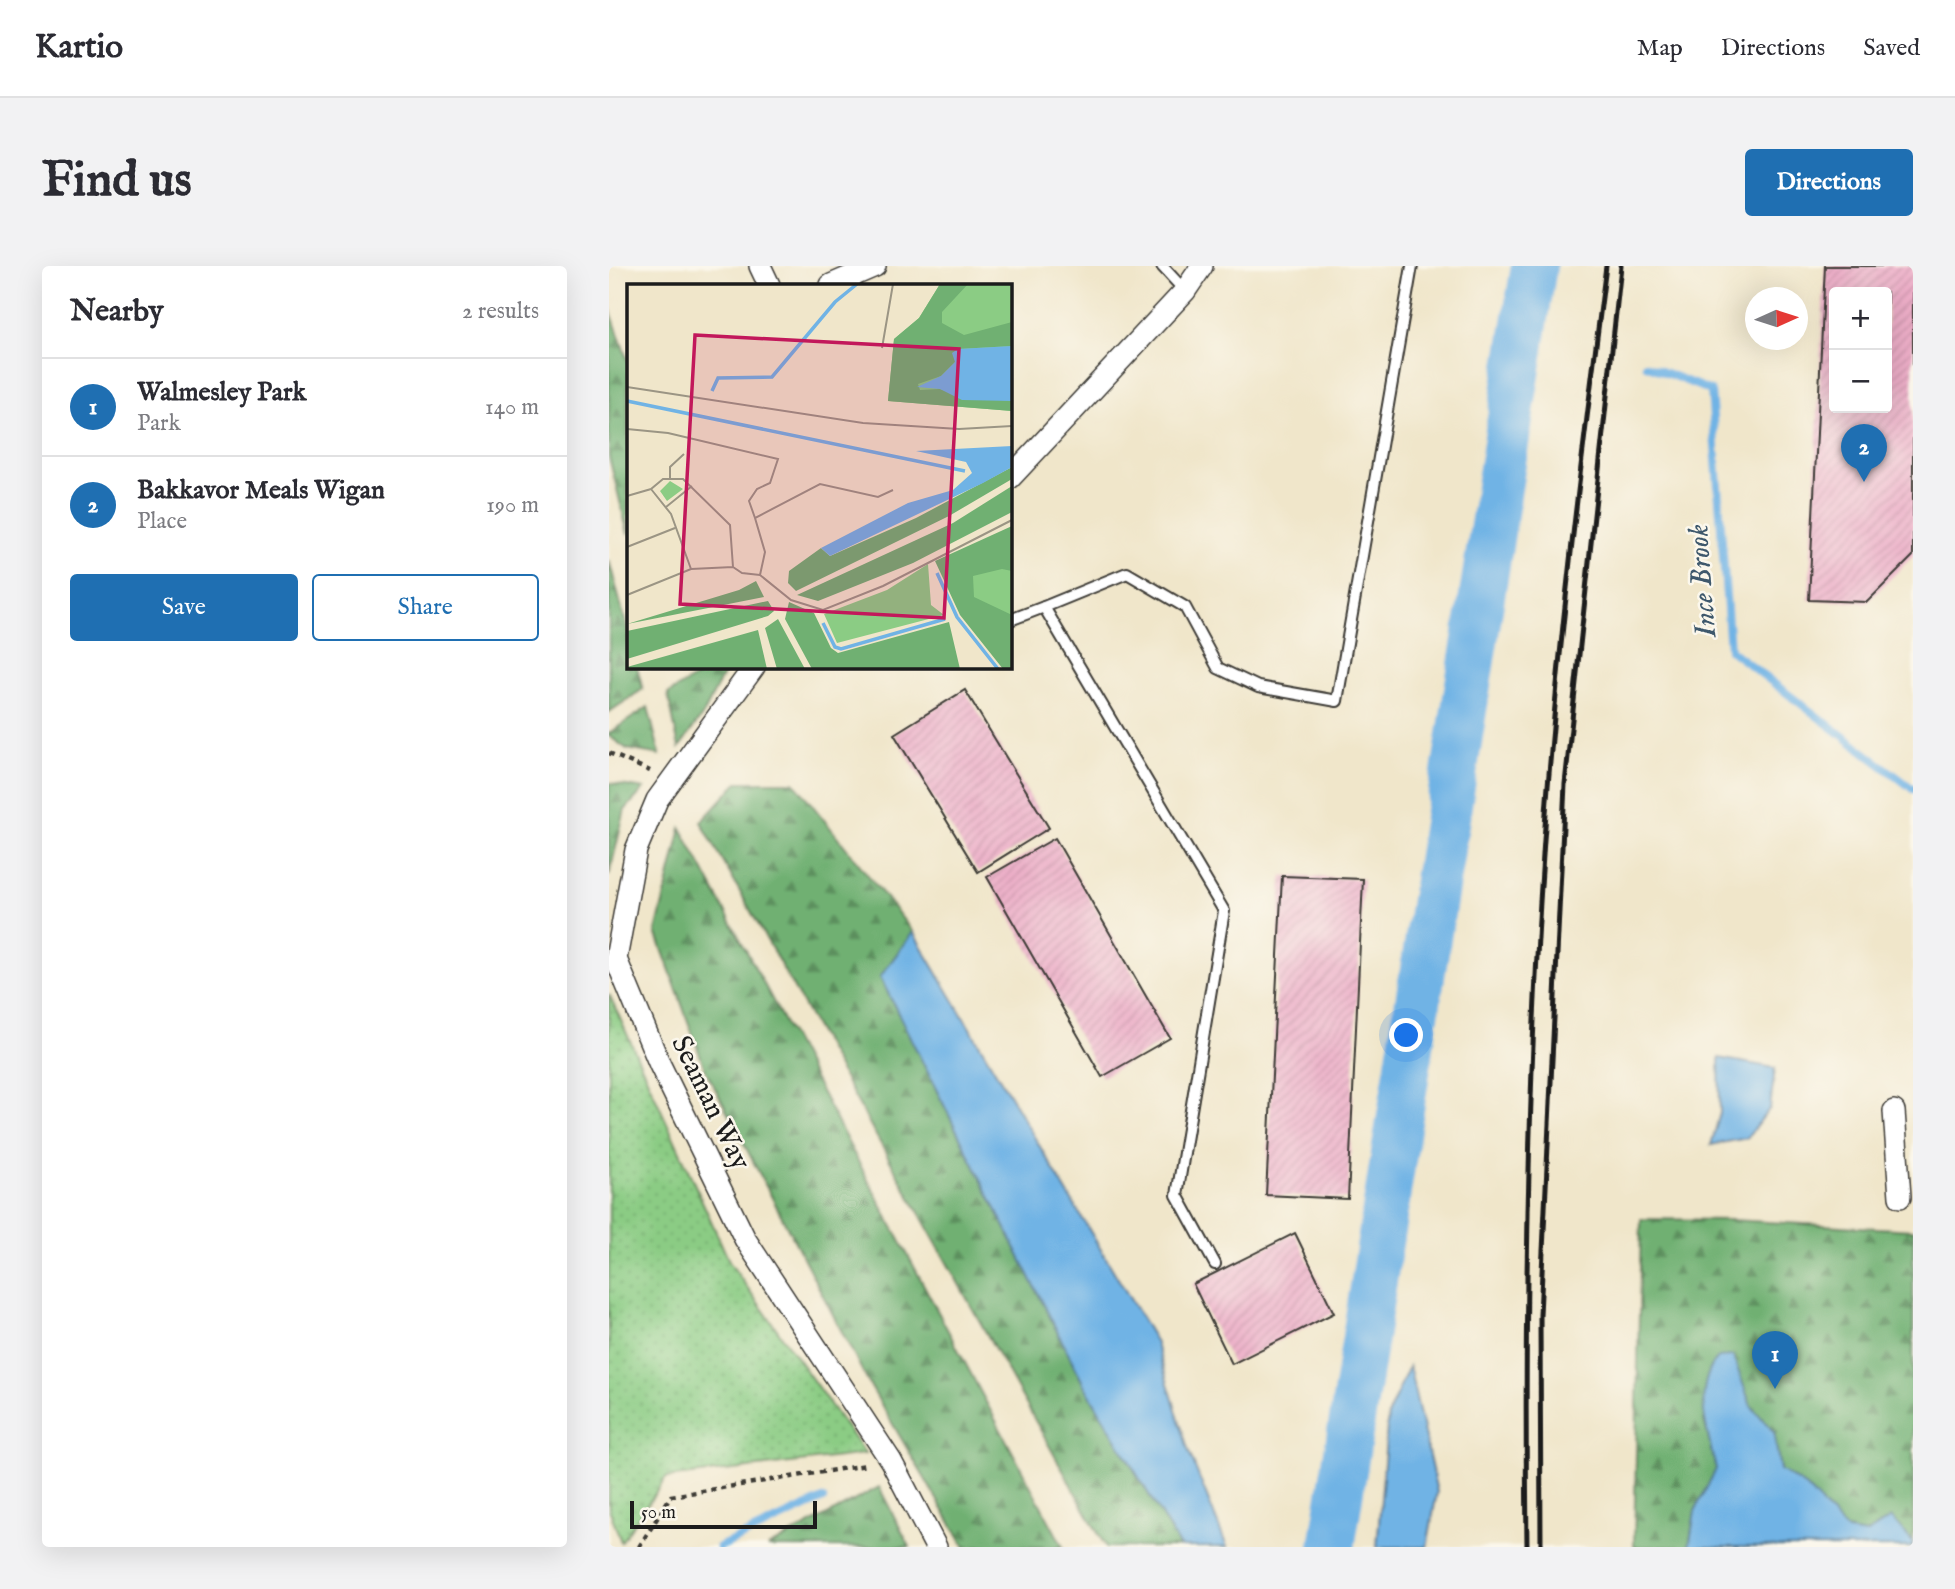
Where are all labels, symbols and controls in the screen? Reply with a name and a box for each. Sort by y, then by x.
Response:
text: Kartio [35,27,123,69]
text: Map [1637,33,1683,64]
text: Directions [1721,33,1825,64]
text: Saved [1863,33,1920,64]
button: Directions [1745,149,1913,216]
text: Find us [42,151,192,213]
inset map [627,284,1011,668]
north arrow [1745,287,1808,350]
map controls [1829,287,1892,413]
button: + [1829,287,1892,350]
text: Nearby [70,293,163,331]
text: 2 results [462,297,539,326]
button: − [1829,350,1892,413]
text: Walmesley Park [137,376,306,409]
text: 1 [89,393,97,422]
text: 140 m [485,393,539,422]
text: Park [137,409,181,438]
pin: 2 [1841,424,1887,482]
text: Bakkavor Meals Wigan [137,474,385,507]
text: 2 [88,491,98,520]
text: 190 m [486,491,539,520]
text: Place [137,507,187,536]
water label: Ince Brook [1680,523,1726,640]
button: Save [70,574,298,641]
button: Share [312,574,539,641]
your location [1389,1018,1423,1052]
street label: Seaman Way [663,1030,758,1176]
pin: 1 [1752,1331,1798,1389]
scale bar [630,1498,817,1530]
text: 50 m [641,1501,676,1525]

